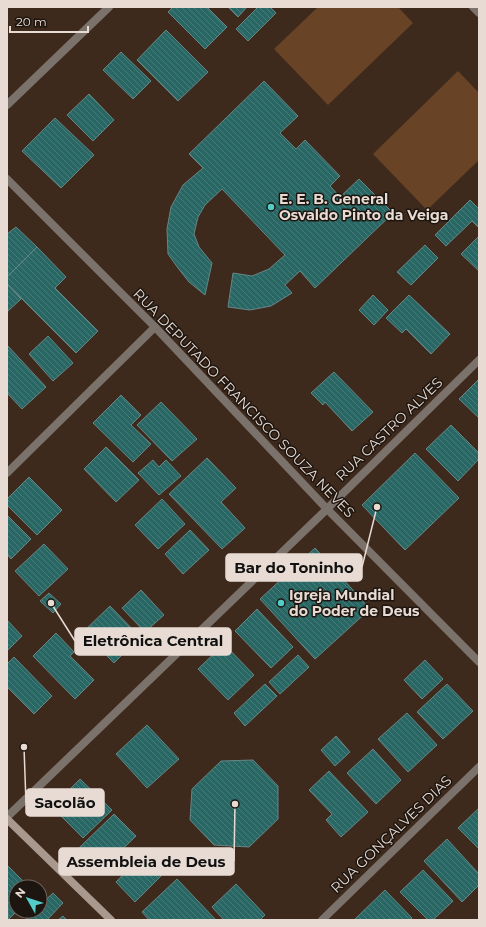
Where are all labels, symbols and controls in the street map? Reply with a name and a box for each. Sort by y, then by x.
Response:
scale bar [10,8,88,34]
text: 20 m [16,14,47,29]
place label: E. E. B. General Osvaldo Pinto da Veiga [279,190,448,224]
marker: E. E. B. General Osvaldo Pinto da Veiga [266,202,276,212]
street label: RUA DEPUTADO FRANCISCO SOUZA NEVES [129,285,359,521]
street label: RUA CASTRO ALVES [332,373,446,485]
callout: Bar do Toninho [226,554,362,581]
text: Bar do Toninho [234,558,354,577]
place label: Igreja Mundial do Poder de Deus [289,586,420,620]
marker: Igreja Mundial do Poder de Deus [276,598,286,608]
callout: Eletrônica Central [75,628,231,655]
text: Eletrônica Central [83,631,223,650]
street label: RUA GONÇALVES DIAS [327,771,455,897]
callout: Sacolão [26,789,104,816]
text: Sacolão [34,793,96,812]
callout: Assembleia de Deus [59,848,234,875]
text: Assembleia de Deus [65,852,226,871]
north arrow [8,879,48,919]
text: N [12,885,28,901]

